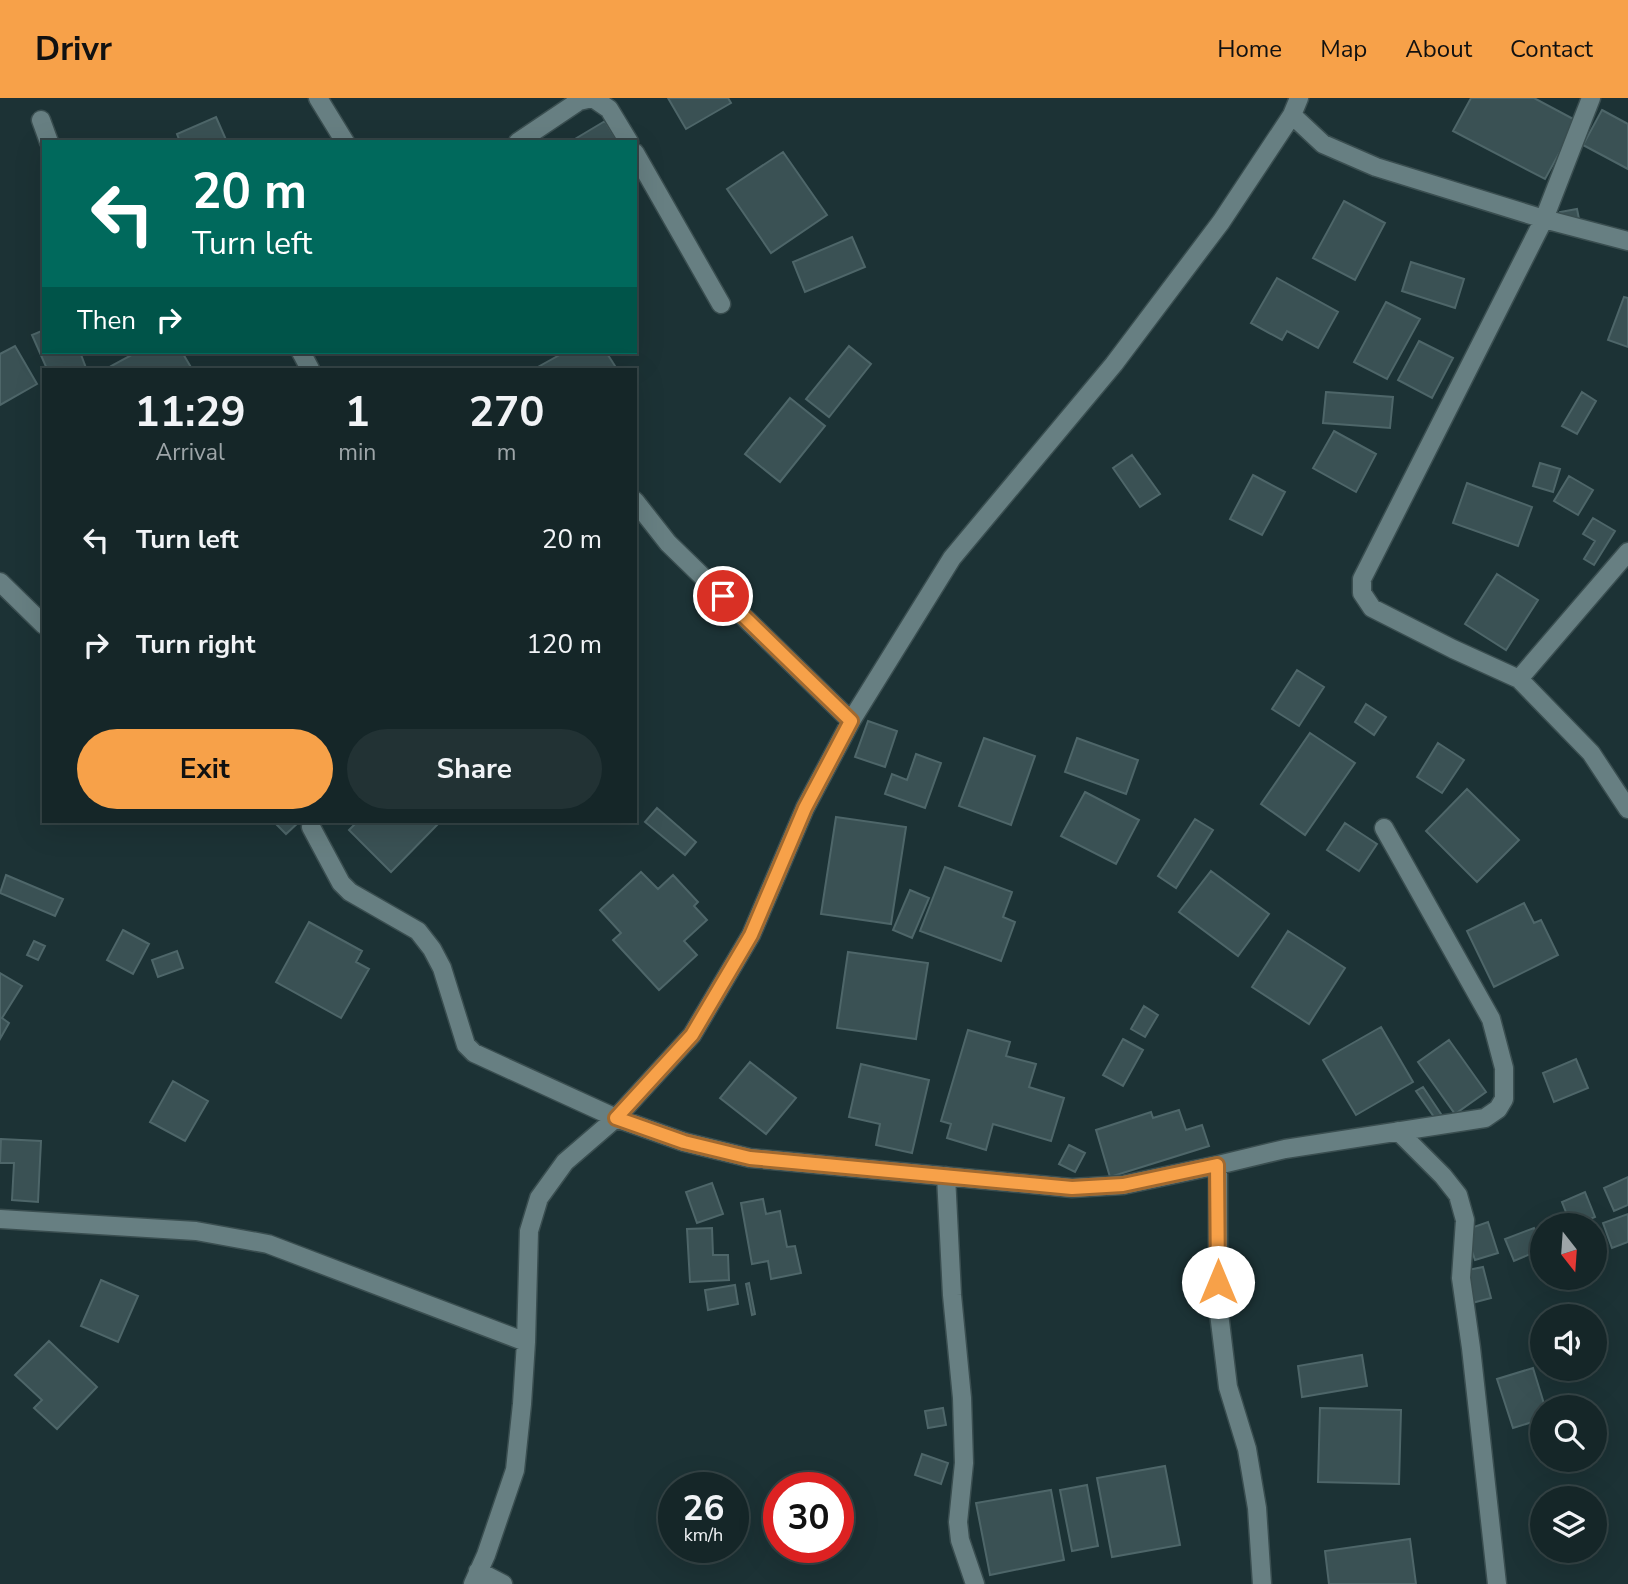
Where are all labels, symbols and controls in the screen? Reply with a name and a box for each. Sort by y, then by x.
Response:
text: Drivr [35,27,112,72]
text: Home [1217,33,1282,65]
text: Map [1320,33,1367,65]
text: About [1405,33,1472,65]
text: Contact [1510,33,1593,65]
text: 20 m [192,158,307,225]
icon: left [77,168,168,259]
text: Turn left [192,222,312,265]
icon: right [150,301,188,339]
text: Then [77,303,136,338]
text: 11:29 [135,384,246,441]
text: 1 [345,384,370,441]
text: 270 [469,384,544,441]
text: Arrival [156,437,225,468]
text: min [338,437,376,468]
text: m [497,437,517,468]
icon: left [77,521,115,559]
text: Turn left [136,522,239,557]
text: 20 m [542,522,602,557]
pin [693,566,753,626]
icon: arrive [704,577,742,615]
icon: right [77,626,115,664]
text: Turn right [136,627,255,662]
text: 120 m [526,627,602,662]
button: Exit [77,729,333,809]
button: Share [347,729,602,809]
north arrow [1530,1213,1606,1290]
map controls [1530,1213,1607,1563]
position arrow [1181,1245,1255,1319]
button: sound [1530,1304,1607,1381]
button: search [1530,1395,1607,1472]
speed limit sign: 30 [763,1472,854,1563]
text: 26 [682,1485,725,1532]
button: layers [1530,1486,1607,1563]
text: km/h [684,1523,723,1547]

